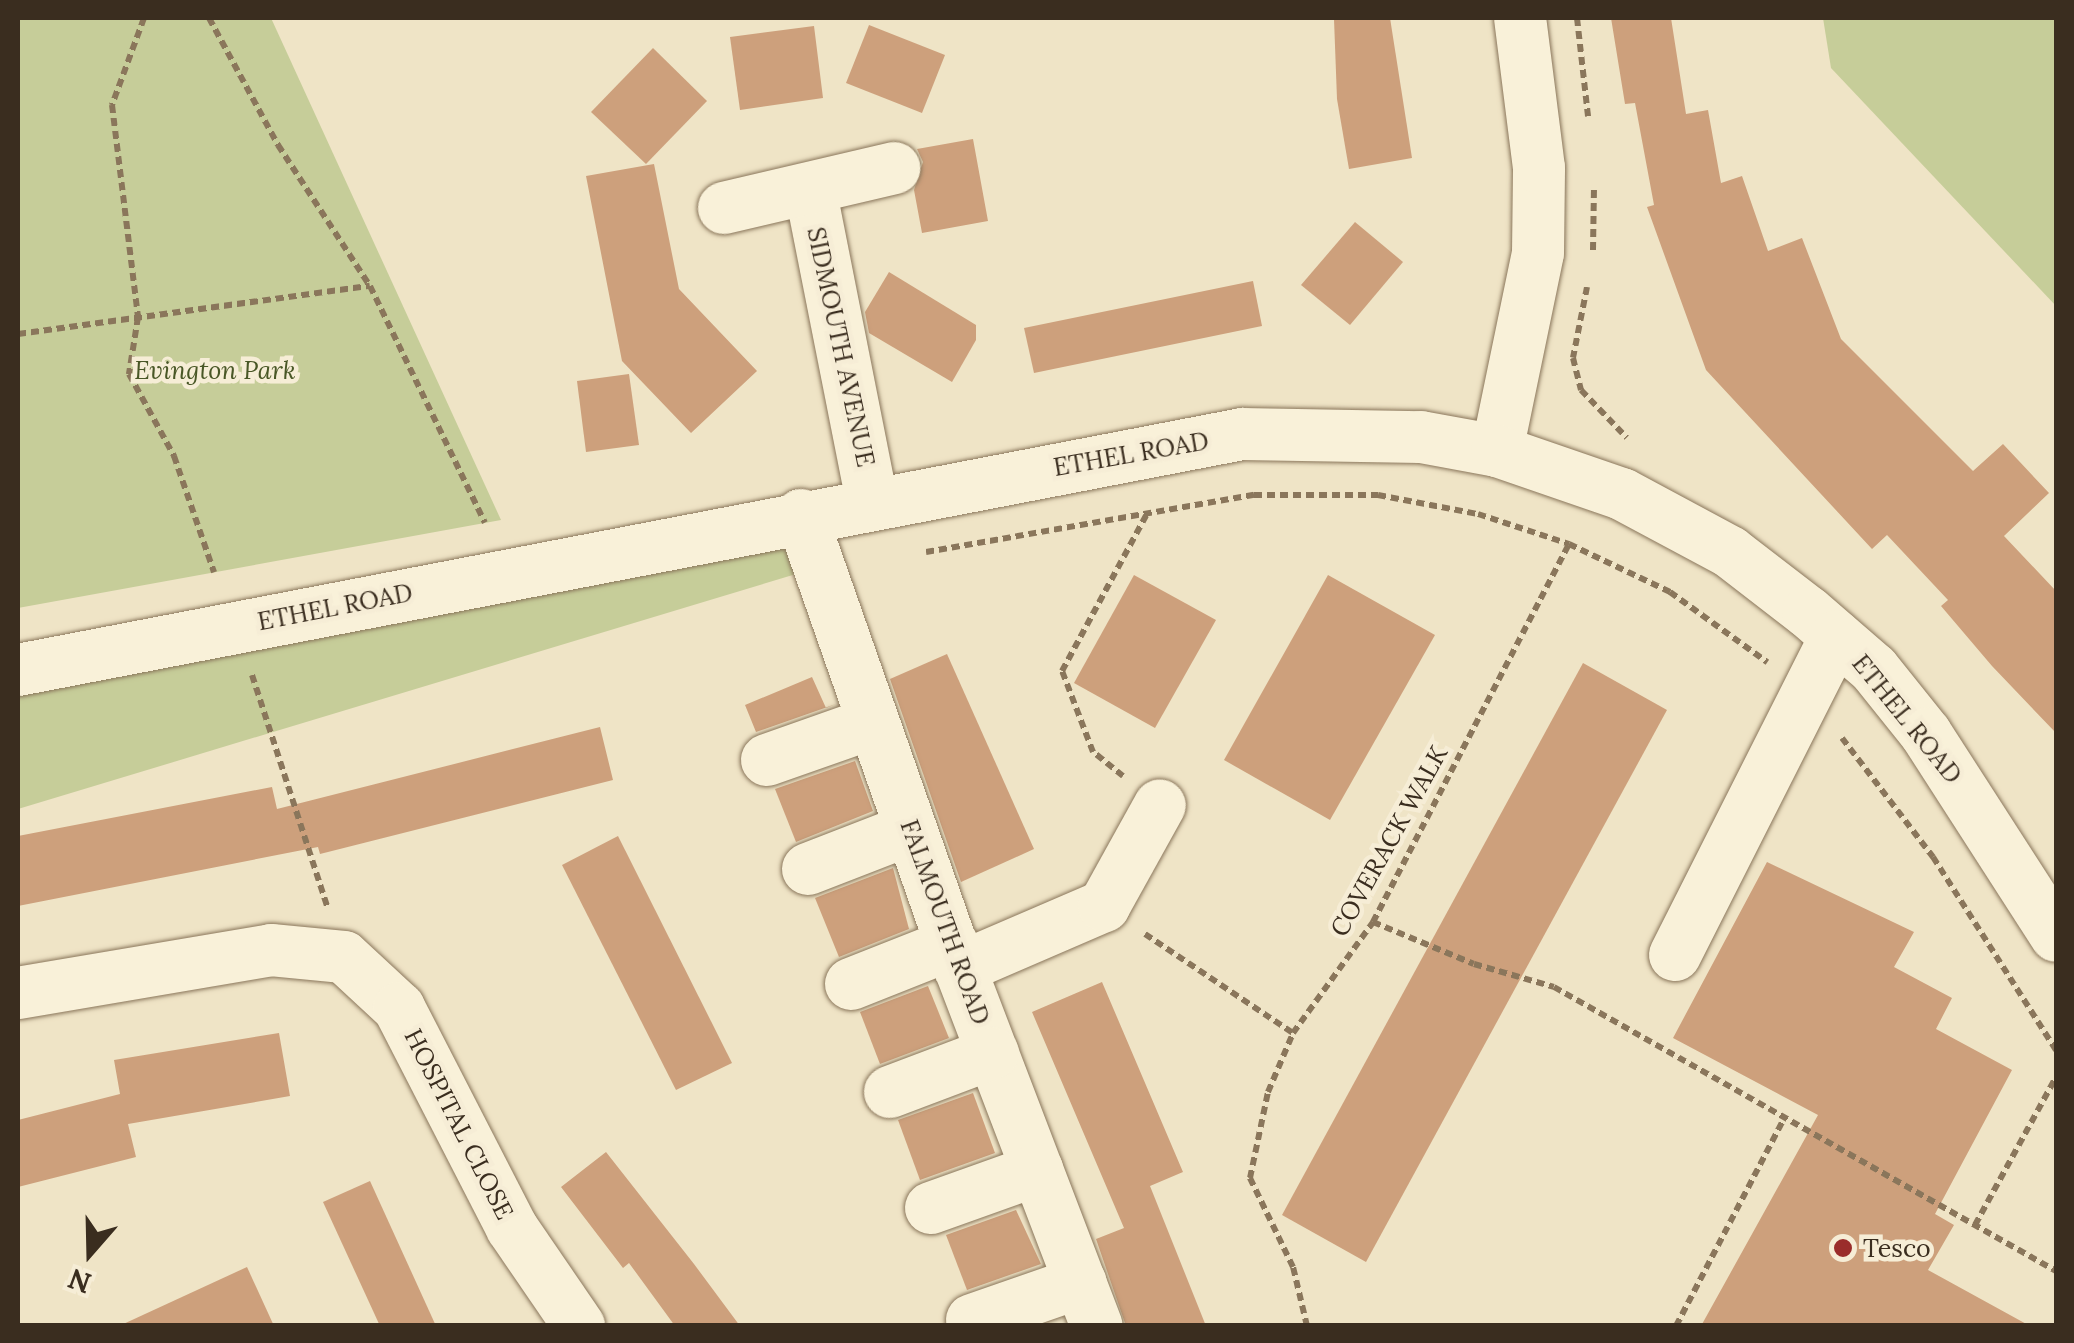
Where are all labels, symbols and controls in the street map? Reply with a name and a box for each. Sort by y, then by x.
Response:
street label: SIDMOUTH AVENUE [801,224,881,470]
park label: Evington Park [134,355,296,385]
street label: ETHEL ROAD [1051,426,1211,482]
street label: ETHEL ROAD [255,577,415,637]
street label: ETHEL ROAD [1846,649,1968,789]
street label: COVERACK WALK [1324,740,1454,942]
street label: FALMOUTH ROAD [894,815,996,1029]
street label: HOSPITAL CLOSE [398,1024,520,1224]
north arrow [40,1203,140,1303]
place label: Tesco [1863,1233,1931,1263]
marker: Tesco [1832,1237,1854,1259]
text: N [63,1261,96,1302]

